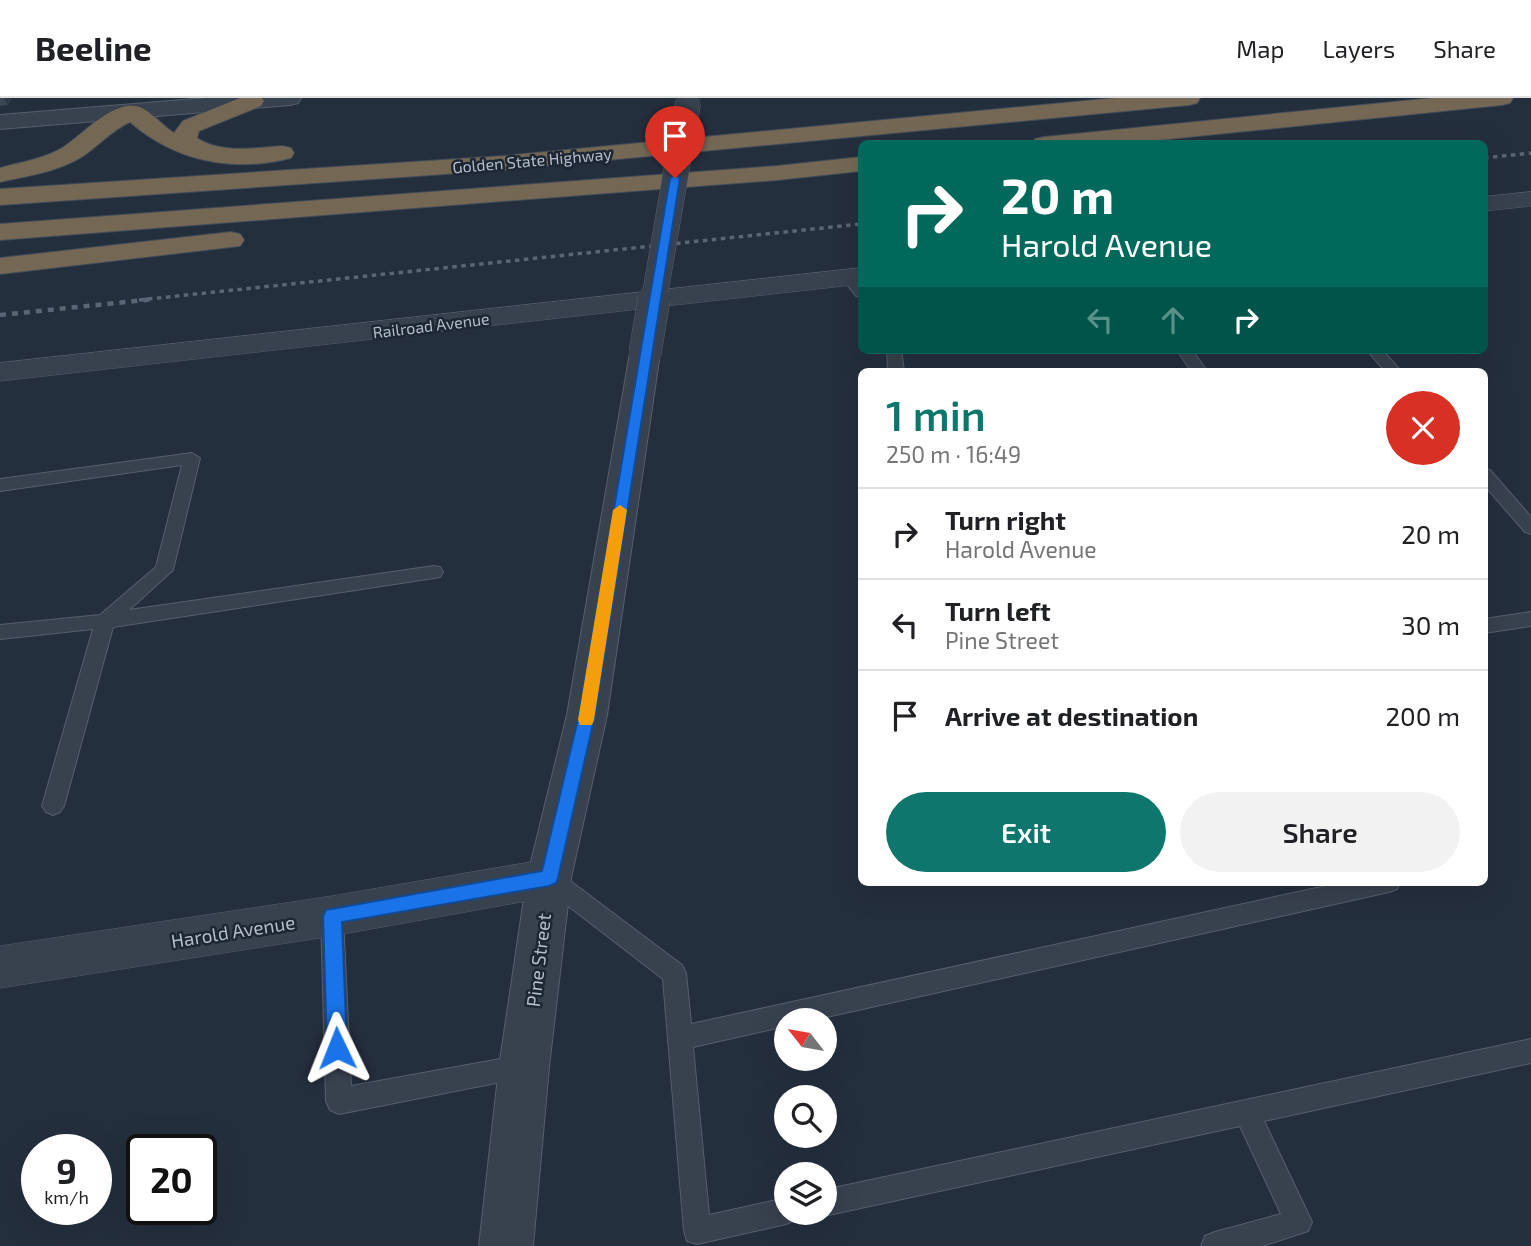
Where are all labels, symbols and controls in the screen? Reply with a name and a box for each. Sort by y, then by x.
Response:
text: Beeline [35,28,152,68]
text: Map [1236,34,1284,63]
text: Layers [1322,34,1395,63]
text: Share [1433,34,1496,63]
pin [645,106,705,178]
icon: arrive [656,117,694,155]
street label: Golden State Highway [452,144,613,176]
text: 20 m [1001,165,1114,224]
icon: right [886,168,977,259]
text: Harold Avenue [1001,225,1212,263]
icon: left [1081,301,1119,339]
icon: ahead [1154,301,1192,339]
icon: right [1227,301,1265,339]
street label: Railroad Avenue [372,308,490,342]
text: 1 min [886,389,986,439]
button: close [1386,391,1460,465]
text: 250 m · 16:49 [886,440,1021,468]
text: Turn right [945,504,1066,535]
icon: right [886,515,924,553]
text: 20 m [1401,518,1460,549]
text: Harold Avenue [945,535,1097,563]
text: Turn left [945,595,1051,626]
icon: left [886,606,924,644]
text: 30 m [1401,609,1460,640]
text: Pine Street [945,626,1059,654]
icon: arrive [886,697,924,735]
text: Arrive at destination [945,700,1198,731]
text: 200 m [1385,700,1460,731]
button: Exit [886,792,1166,872]
button: Share [1180,792,1460,872]
street label: Harold Avenue [169,910,297,952]
street label: Pine Street [521,912,555,1008]
north arrow [774,1008,836,1071]
map controls [774,1008,837,1225]
position arrow [300,1011,374,1085]
button: search [774,1085,837,1148]
speed limit sign: 20 [126,1134,217,1225]
text: 9 [56,1149,77,1191]
button: layers [774,1162,837,1225]
text: km/h [44,1186,89,1208]

